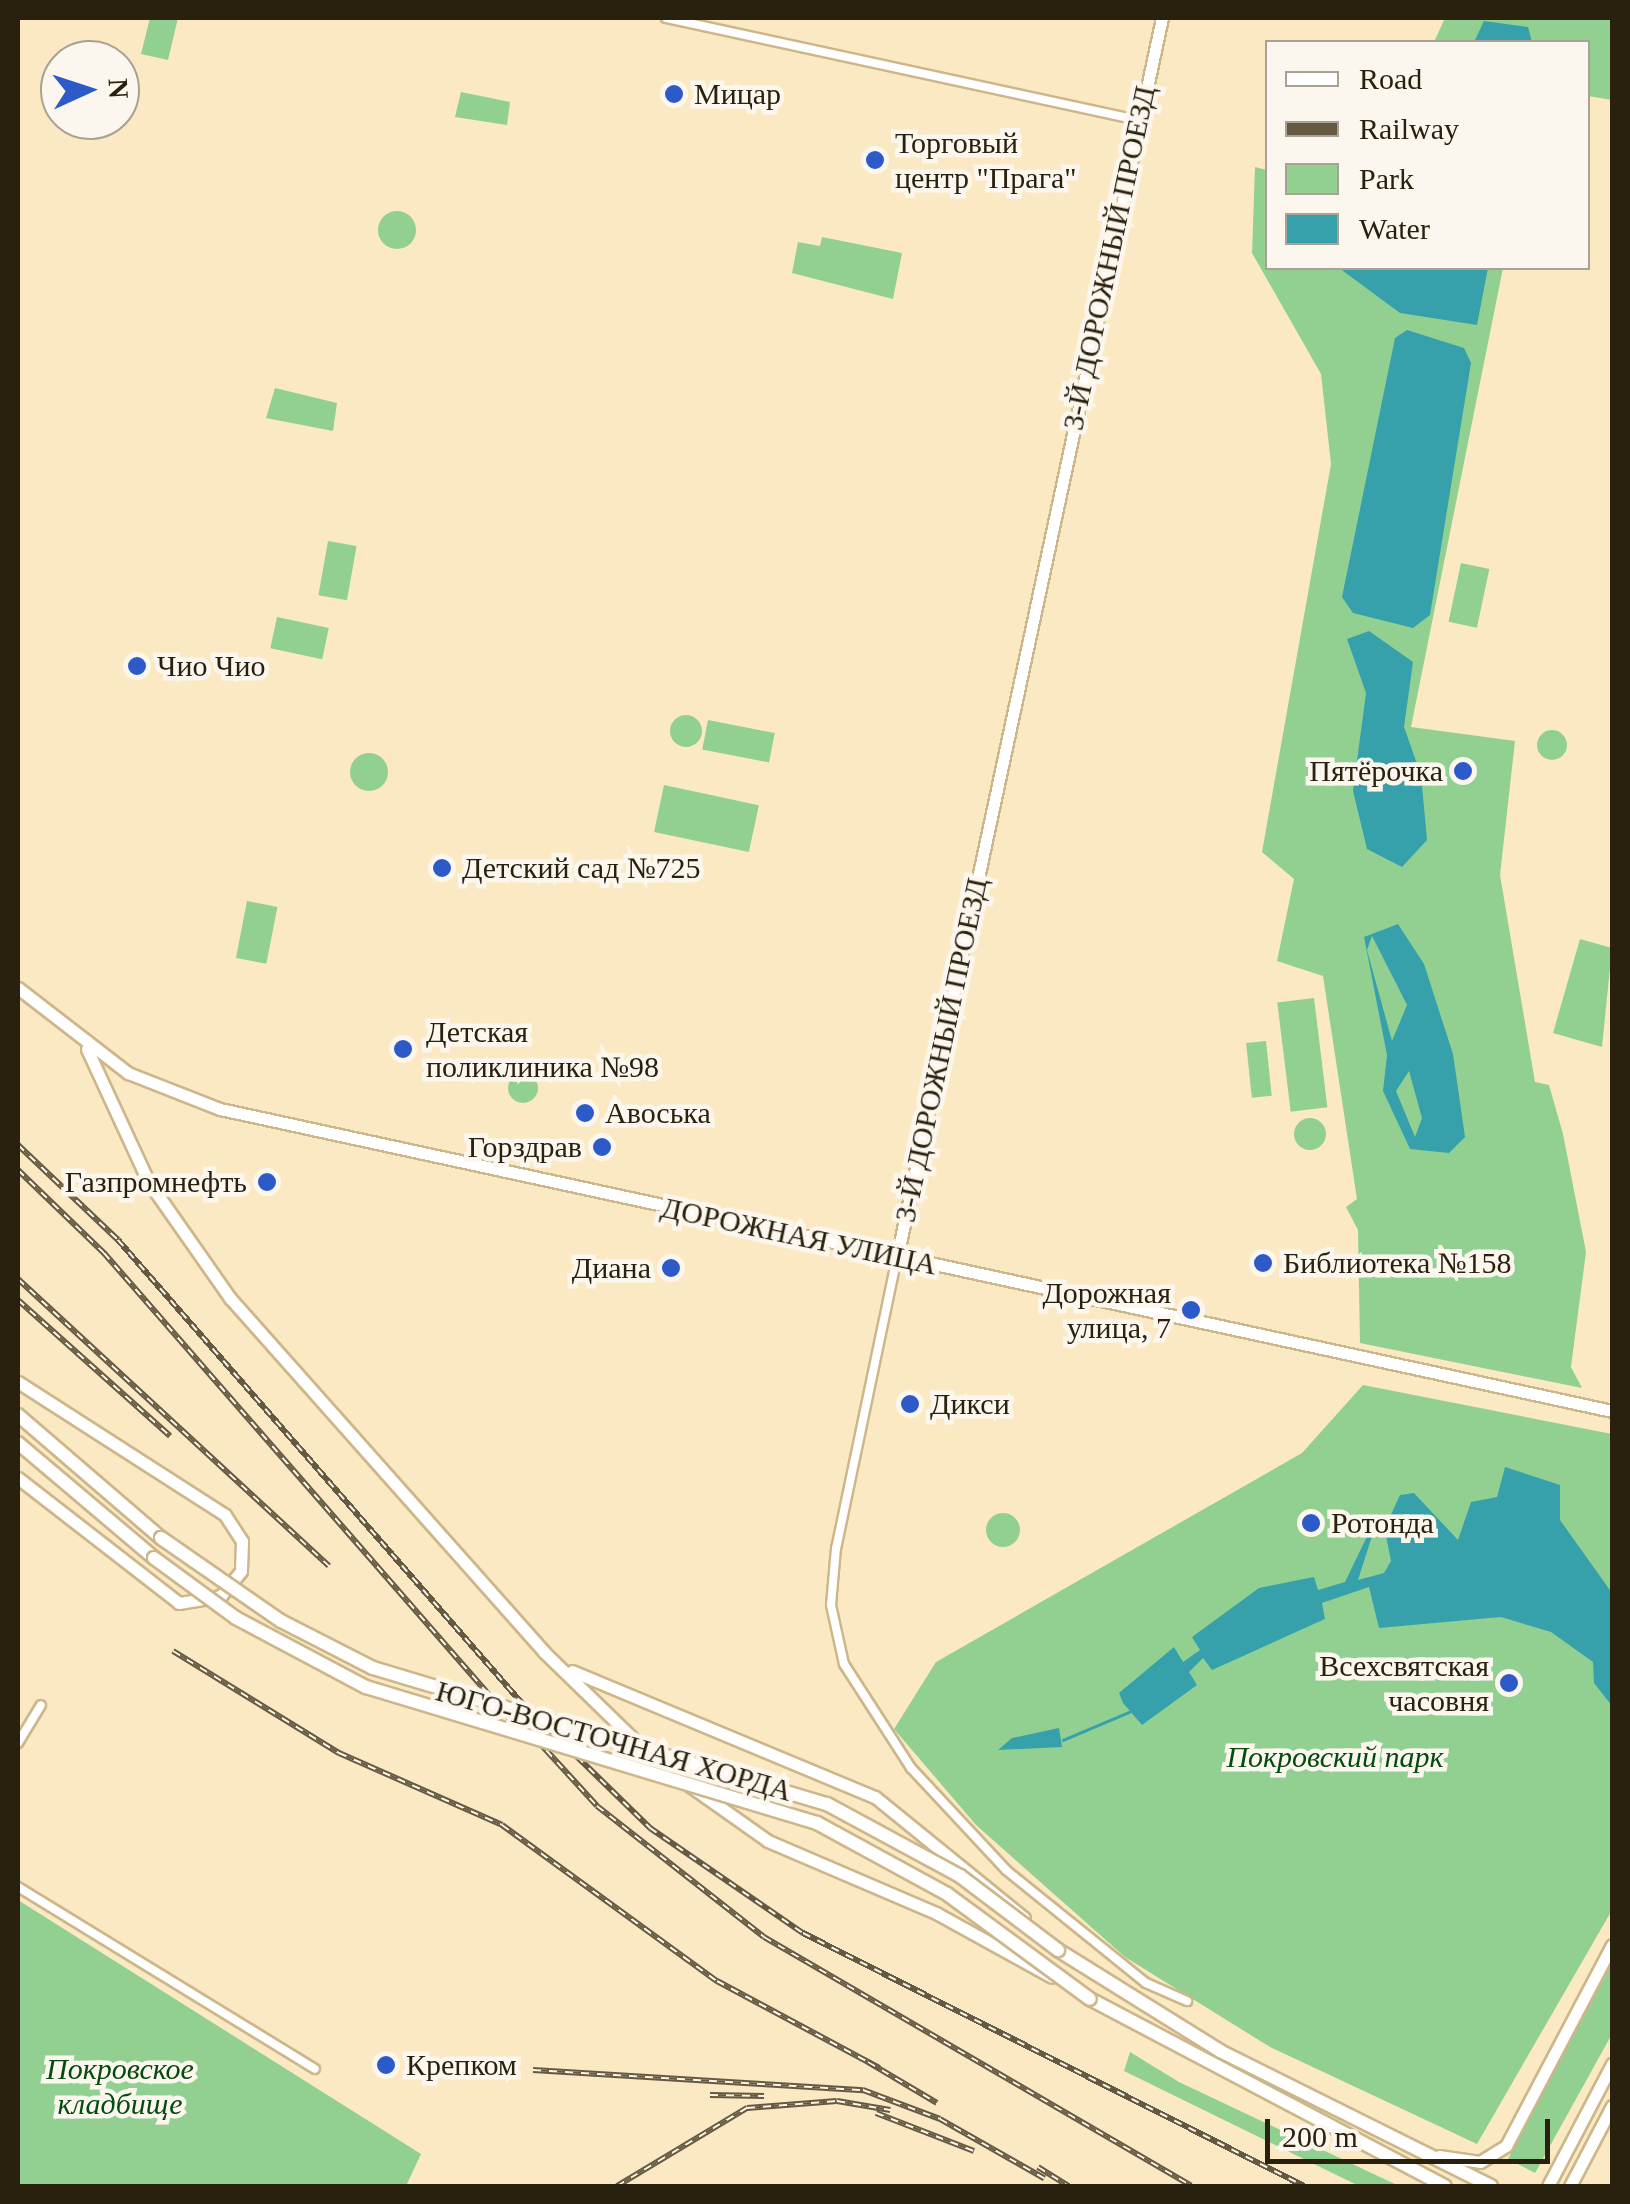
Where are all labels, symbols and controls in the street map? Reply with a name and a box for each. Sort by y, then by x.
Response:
north arrow [40,40,140,140]
legend [1265,40,1590,270]
text: Road [1359,62,1422,95]
place label: Мицар [694,76,781,112]
text: N [102,78,134,99]
marker: Мицар [663,83,685,105]
street label: 3-Й ДОРОЖНЫЙ ПРОЕЗД [1055,83,1163,433]
text: Railway [1359,112,1459,145]
place label: Торговый центр "Прага" [895,125,1076,196]
marker: Торговый центр "Прага" [864,149,886,171]
text: Park [1359,162,1414,195]
text: Water [1359,212,1430,245]
place label: Чио Чио [157,648,266,684]
marker: Чио Чио [126,655,148,677]
place label: Пятёрочка [1309,753,1443,789]
marker: Пятёрочка [1452,760,1474,782]
place label: Детский сад №725 [462,850,701,886]
marker: Детский сад №725 [431,857,453,879]
street label: 3-Й ДОРОЖНЫЙ ПРОЕЗД [887,875,995,1225]
place label: Детская поликлиника №98 [426,1014,659,1084]
marker: Детская поликлиника №98 [390,1036,416,1062]
place label: Авоська [605,1095,711,1131]
marker: Авоська [574,1102,596,1124]
place label: Горздрав [468,1129,582,1165]
marker: Горздрав [591,1136,613,1158]
place label: Газпромнефть [65,1164,247,1200]
marker: Газпромнефть [256,1171,278,1193]
street label: ДОРОЖНАЯ УЛИЦА [658,1189,940,1283]
place label: Библиотека №158 [1283,1245,1511,1281]
place label: Диана [572,1250,651,1286]
marker: Библиотека №158 [1252,1252,1274,1274]
marker: Диана [660,1257,682,1279]
place label: Дорожная улица, 7 [1042,1275,1171,1346]
marker: Дорожная улица, 7 [1180,1299,1202,1321]
place label: Дикси [930,1386,1010,1422]
marker: Дикси [899,1393,921,1415]
place label: Ротонда [1331,1505,1434,1541]
marker: Ротонда [1300,1512,1322,1534]
place label: Всехсвятская часовня [1319,1648,1489,1718]
marker: Всехсвятская часовня [1498,1672,1520,1694]
street label: ЮГО-ВОСТОЧНАЯ ХОРДА [432,1673,796,1809]
park label: Покровский парк [1226,1739,1444,1775]
place label: Крепком [406,2047,517,2083]
park label: Покровское кладбище [46,2051,194,2122]
marker: Крепком [375,2054,397,2076]
scale bar [1270,2099,1555,2161]
text: 200 m [1282,2120,1358,2153]

